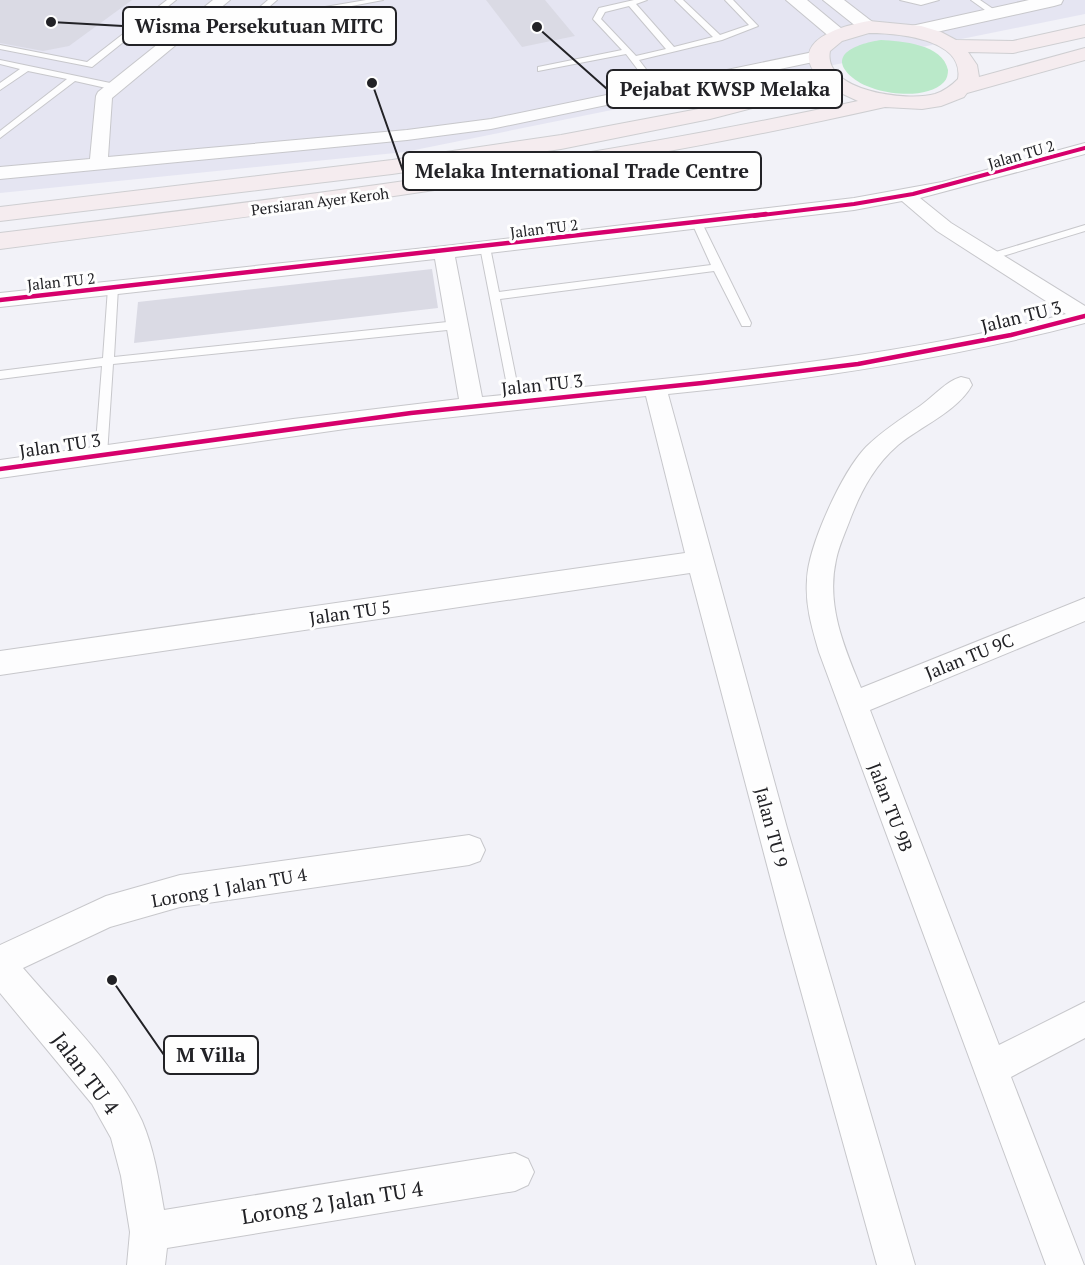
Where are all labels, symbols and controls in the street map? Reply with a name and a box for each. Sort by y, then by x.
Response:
callout: Wisma Persekutuan MITC [123,7,396,45]
text: Wisma Persekutuan MITC [135,12,383,39]
callout: Pejabat KWSP Melaka [607,70,842,108]
text: Pejabat KWSP Melaka [620,75,830,102]
street label: Jalan TU 2 [985,135,1057,173]
callout: Melaka International Trade Centre [403,152,761,190]
text: Melaka International Trade Centre [415,157,749,184]
street label: Persiaran Ayer Keroh [250,183,390,219]
street label: Jalan TU 2 [509,214,579,242]
street label: Jalan TU 2 [26,267,96,295]
street label: Jalan TU 3 [978,294,1064,338]
street label: Jalan TU 3 [500,368,584,400]
street label: Jalan TU 3 [18,427,102,463]
street label: Jalan TU 5 [308,594,392,630]
street label: Jalan TU 9C [921,627,1017,685]
street label: Jalan TU 9B [863,759,919,855]
street label: Jalan TU 9 [750,784,794,870]
street label: Lorong 1 Jalan TU 4 [150,861,309,912]
street label: Jalan TU 4 [46,1026,126,1120]
callout: M Villa [164,1036,258,1074]
text: M Villa [176,1041,246,1068]
street label: Lorong 2 Jalan TU 4 [239,1174,426,1230]

